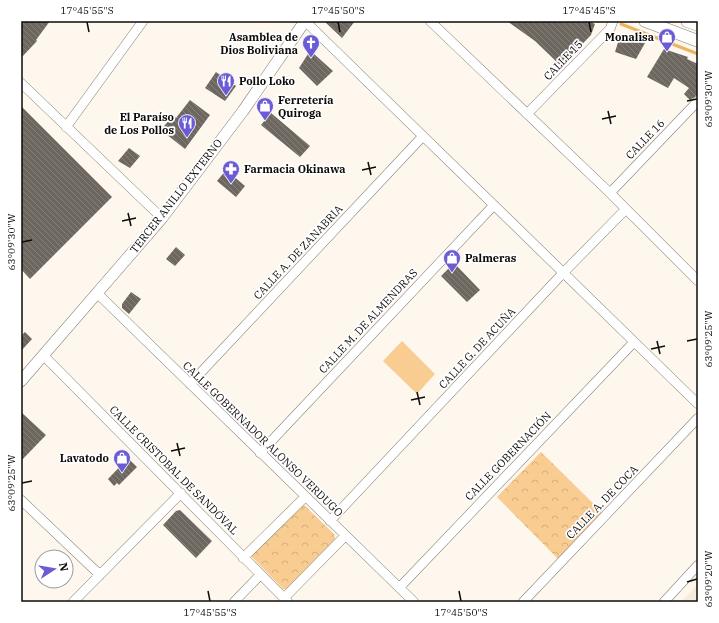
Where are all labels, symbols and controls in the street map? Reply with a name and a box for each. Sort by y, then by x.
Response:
text: 17°45'55"S [60,4,114,17]
text: 17°45'50"S [311,4,365,17]
text: 17°45'45"S [562,4,616,17]
shop icon: Monalisa [657,27,677,52]
place label: Asamblea de Dios Boliviana [220,30,298,57]
place label: Monalisa [605,30,654,44]
church icon: Asamblea de Dios Boliviana [301,33,321,58]
street label: CALLE 15 [540,37,586,83]
text: 63°09'30"W [702,70,715,128]
restaurant icon: Pollo Loko [216,71,236,96]
place label: Pollo Loko [239,74,295,88]
place label: Ferretería Quiroga [278,93,334,120]
shop icon: Ferretería Quiroga [255,96,275,121]
place label: El Paraíso de Los Pollos [104,110,174,137]
restaurant icon: El Paraíso de Los Pollos [177,113,197,138]
street label: CALLE 16 [622,116,668,162]
street label: TERCER ANILLO EXTERNO [127,136,225,256]
pharmacy icon: Farmacia Okinawa [221,159,241,184]
place label: Farmacia Okinawa [244,162,346,176]
street label: CALLE A. DE ZANABRIA [250,201,346,302]
text: 63°09'30"W [5,213,18,271]
shop icon: Palmeras [442,248,462,273]
place label: Palmeras [465,251,517,265]
street label: CALLE M. DE ALMENDRAS [316,266,420,376]
street label: CALLE G. DE ACUÑA [436,304,519,392]
text: 63°09'25"W [702,310,715,368]
street label: CALLE GOBERNADOR ALONSO VERDUGO [180,358,346,520]
street label: CALLE CRISTOBAL DE SANDÓVAL [107,403,241,537]
street label: CALLE GOBERNACIÓN [462,408,554,503]
shop icon: Lavatodo [112,448,132,473]
place label: Lavatodo [60,451,109,465]
text: 63°09'25"W [5,454,18,512]
street label: CALLE A. DE COCA [563,462,641,542]
north arrow [34,549,74,589]
text: 63°09'20"W [702,550,715,608]
text: N [56,561,72,573]
text: 17°45'55"S [183,606,237,619]
text: 17°45'50"S [434,606,488,619]

